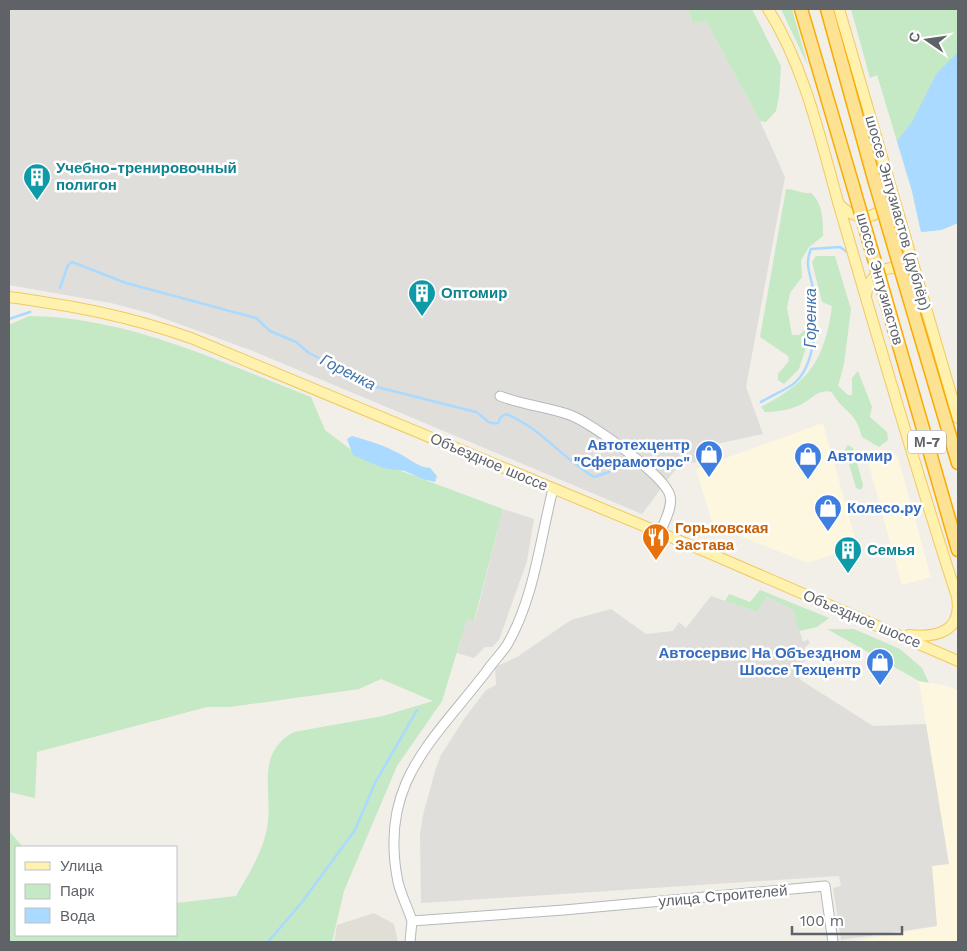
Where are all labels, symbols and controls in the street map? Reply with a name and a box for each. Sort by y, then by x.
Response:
north arrow [902,15,952,65]
text: С [905,30,923,44]
street label: шоссе Энтузиастов (дублёр) [862,113,934,313]
place label: Учебно-тренировочный полигон [56,159,237,194]
building icon: Учебно-тренировочный полигон [22,162,52,201]
street label: шоссе Энтузиастов [853,211,907,347]
building icon: Оптомир [407,278,437,317]
place label: Оптомир [441,284,507,302]
water label: Горенка [801,288,820,348]
water label: Горенка [317,350,379,394]
street label: Объездное шоссе [427,429,551,495]
road number: М-7 [908,431,946,454]
place label: Автотехцентр "Сферамоторс" [574,436,690,471]
shop icon: Автотехцентр "Сферамоторс" [694,439,724,478]
shop icon: Автомир [793,441,823,480]
place label: Автомир [827,447,892,465]
shop icon: Колесо.ру [813,493,843,532]
place label: Колесо.ру [847,499,922,517]
place label: Горьковская Застава [675,519,769,554]
restaurant icon: Горьковская Застава [641,522,671,561]
building icon: Семья [833,535,863,574]
place label: Семья [867,541,915,559]
street label: Объездное шоссе [800,586,924,652]
place label: Автосервис На Объездном Шоссе Техцентр [659,644,861,679]
shop icon: Автосервис На Объездном Шоссе Техцентр [865,647,895,686]
legend [15,846,178,936]
text: Улица [60,857,103,875]
street label: улица Строителей [658,881,788,911]
text: Парк [60,882,94,900]
scale bar [792,904,902,936]
text: Вода [60,907,96,925]
text: 100 m [800,912,844,930]

